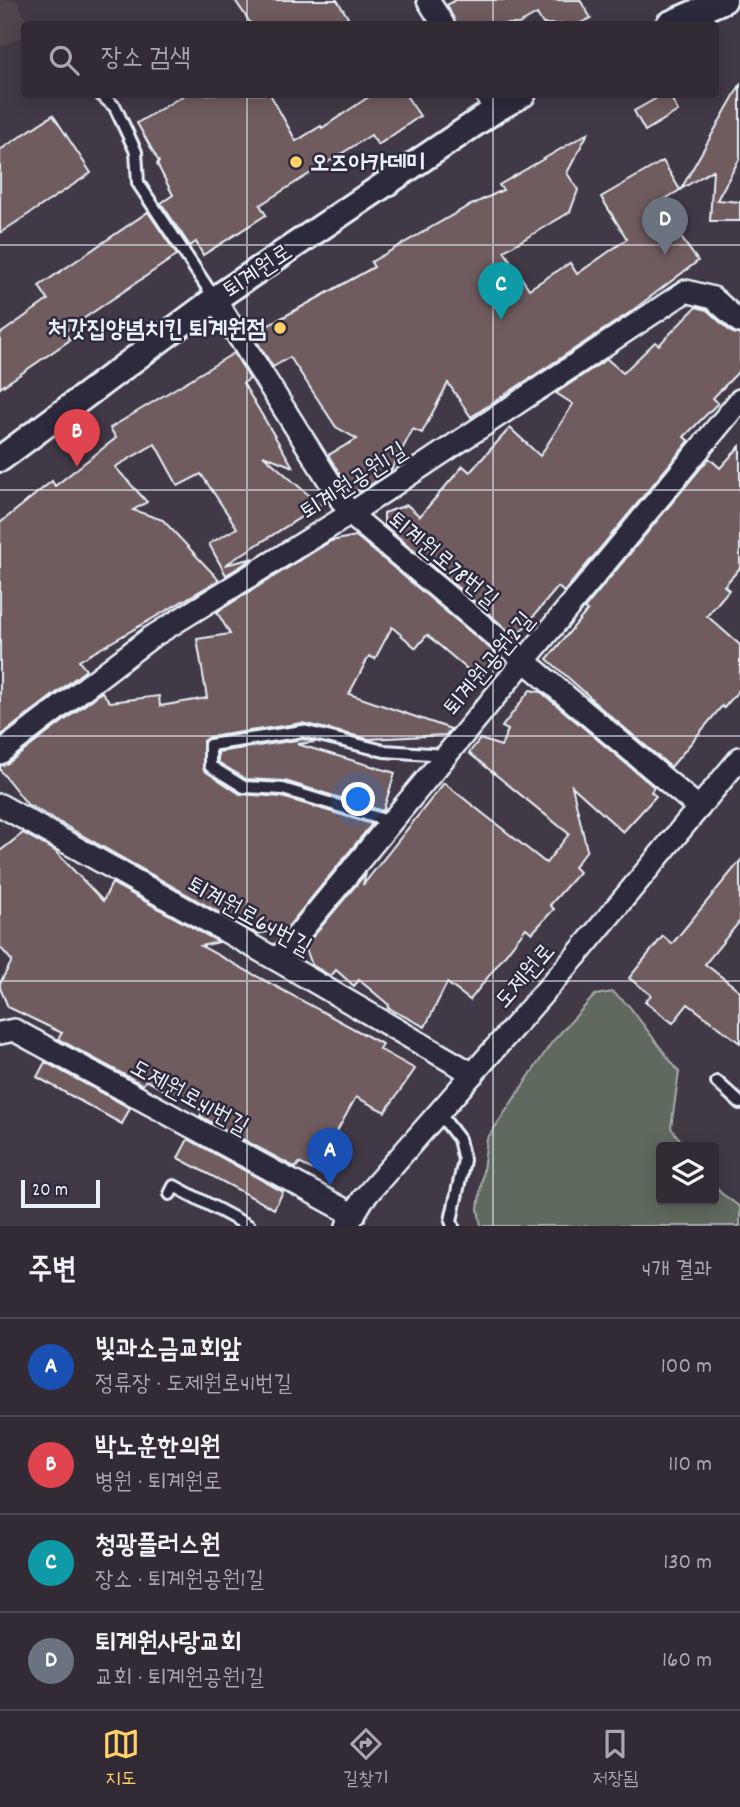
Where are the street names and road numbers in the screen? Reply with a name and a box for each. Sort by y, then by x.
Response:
street label: 퇴계원로 [217,237,300,308]
street label: 퇴계원공원1길 [295,435,415,530]
street label: 퇴계원로78번길 [380,505,505,618]
street label: 퇴계원공원2길 [437,606,544,724]
street label: 퇴계원로64번길 [180,869,317,966]
street label: 도제원로 [488,937,564,1017]
street label: 도제원로41번길 [123,1052,254,1145]

